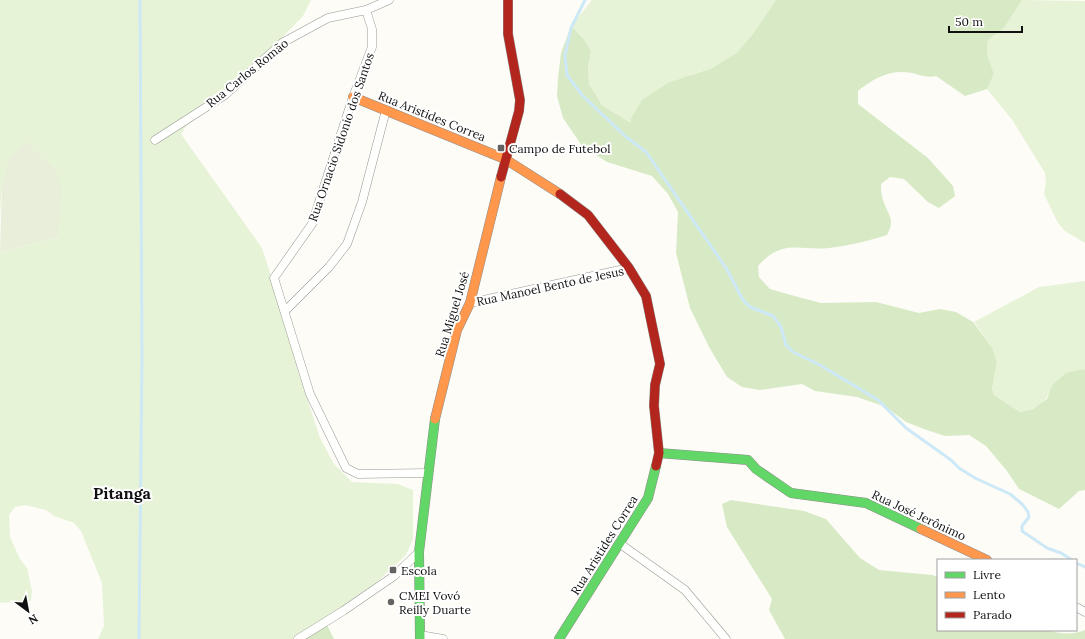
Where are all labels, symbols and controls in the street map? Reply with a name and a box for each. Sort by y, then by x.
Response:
scale bar [949,8,1022,34]
text: 50 m [955,14,983,29]
street label: Rua Carlos Romão [203,35,291,111]
street label: Rua Ornacio Sidonio dos Santos [305,50,377,223]
street label: Rua Aristides Correa [376,88,488,144]
place label: Campo de Futebol [509,141,611,156]
marker: Campo de Futebol [496,143,506,153]
street label: Rua Manoel Bento de Jesus [475,263,626,309]
street label: Rua Miguel José [432,269,472,359]
district label: Pitanga [93,483,152,503]
street label: Rua José Jerônimo [870,487,968,543]
street label: Rua Aristides Correa [567,492,641,598]
legend [937,559,1077,631]
place label: Escola [401,563,437,578]
marker: Escola [388,565,398,575]
text: Livre [973,567,1001,582]
text: Lento [973,587,1005,602]
place label: CMEI Vovó Reilly Duarte [399,588,472,617]
north arrow [8,591,48,631]
marker: CMEI Vovó Reilly Duarte [386,597,396,607]
text: Parado [973,607,1012,622]
text: N [26,611,41,628]

